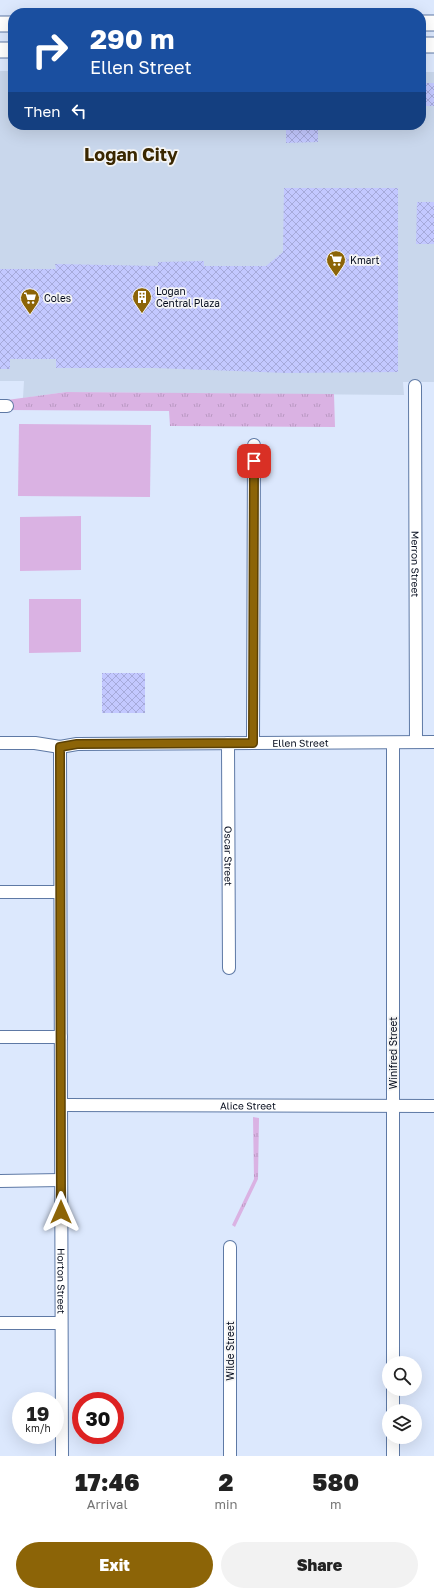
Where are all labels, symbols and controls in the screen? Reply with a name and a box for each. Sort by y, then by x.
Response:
text: 290 m [90,22,175,55]
icon: right [24,24,76,76]
text: Ellen Street [90,56,192,78]
icon: left [68,100,90,122]
text: Then [24,102,60,120]
district label: Logan City [84,143,178,165]
supermarket icon: Kmart [325,249,347,277]
place label: Kmart [350,254,380,266]
place label: Logan Central Plaza [156,285,220,309]
building icon: Logan Central Plaza [131,286,153,314]
supermarket icon: Coles [19,287,41,315]
place label: Coles [44,292,71,304]
pin [237,444,271,478]
icon: arrive [243,450,265,472]
street label: Merron Street [409,531,422,597]
street label: Ellen Street [272,737,329,749]
street label: Oscar Street [222,826,235,886]
street label: Winifred Street [387,1017,399,1089]
street label: Alice Street [220,1099,276,1112]
position arrow [40,1191,82,1233]
street label: Horton Street [55,1248,68,1314]
street label: Wilde Street [224,1321,236,1381]
map controls [382,1356,422,1444]
button: search [382,1356,422,1396]
speed limit sign: 30 [72,1392,124,1444]
text: 19 [26,1401,49,1425]
button: layers [382,1404,422,1444]
text: km/h [25,1422,51,1434]
text: 17:46 [75,1467,140,1496]
text: 2 [218,1467,233,1496]
text: 580 [312,1467,359,1496]
text: Arrival [87,1496,128,1512]
text: min [214,1496,237,1512]
text: m [330,1496,341,1512]
button: Exit [16,1542,213,1588]
button: Share [221,1542,418,1588]

